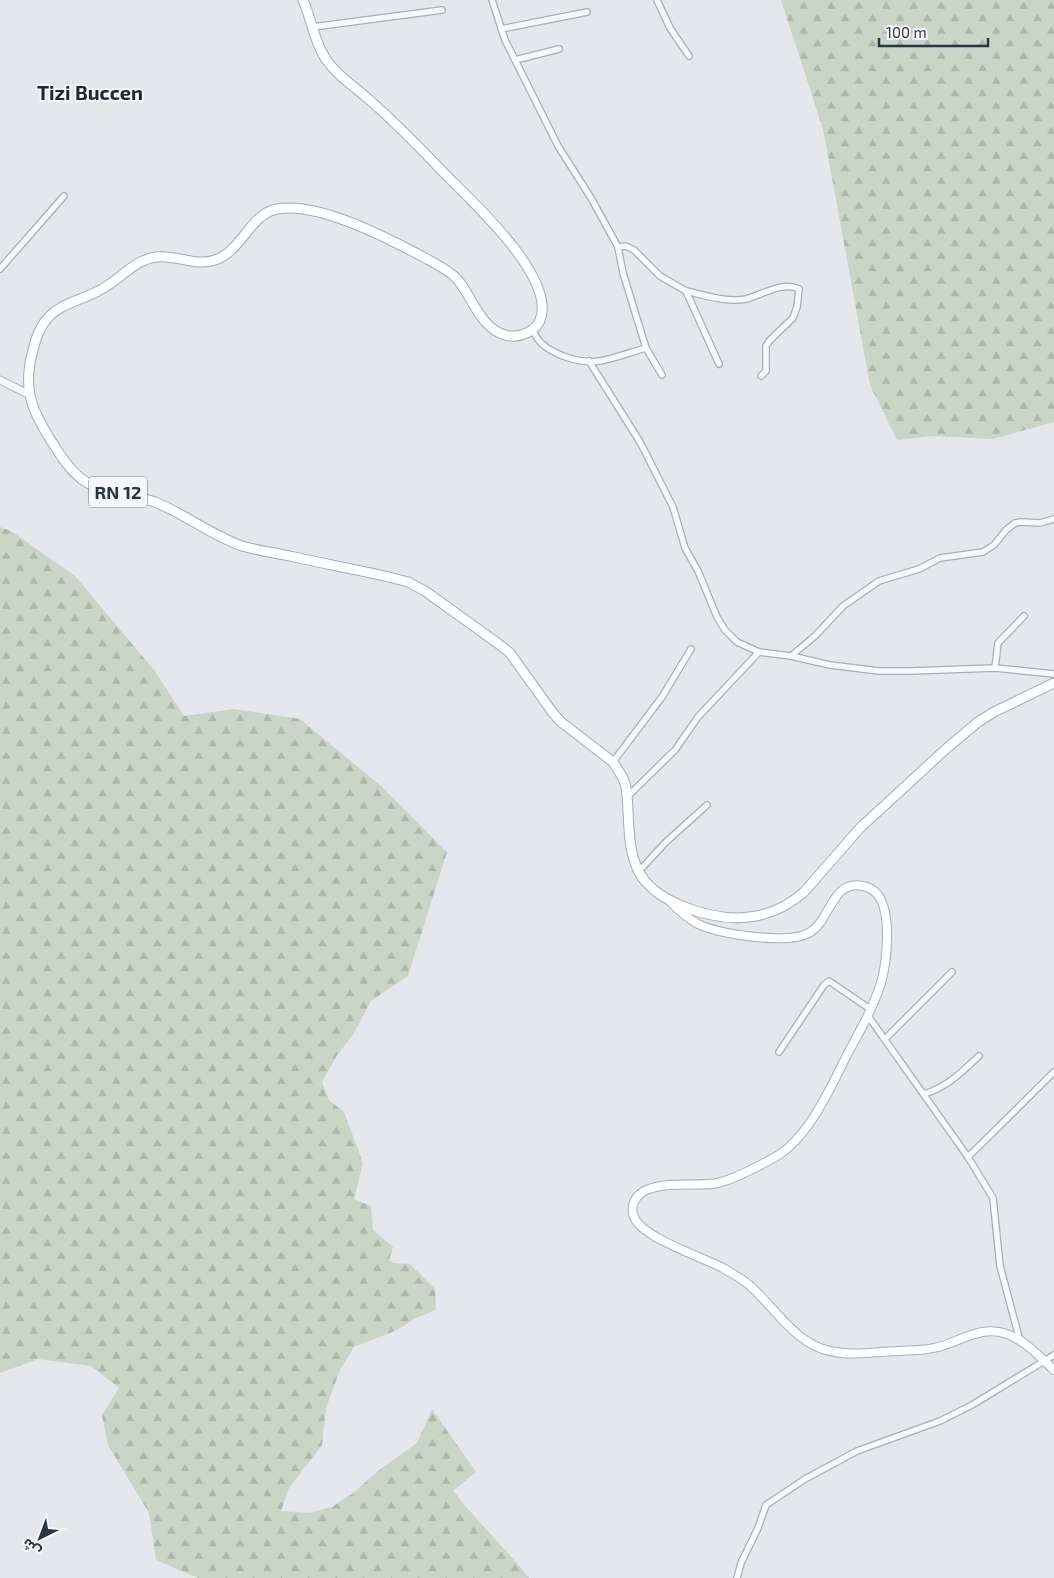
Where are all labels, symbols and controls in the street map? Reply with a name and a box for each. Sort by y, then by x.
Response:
scale bar [879,15,988,47]
text: 100 m [886,23,927,41]
district label: Tizi Buccen [37,80,143,104]
road number: RN 12 [89,477,147,508]
north arrow [15,1513,65,1563]
text: ش [18,1535,44,1561]

